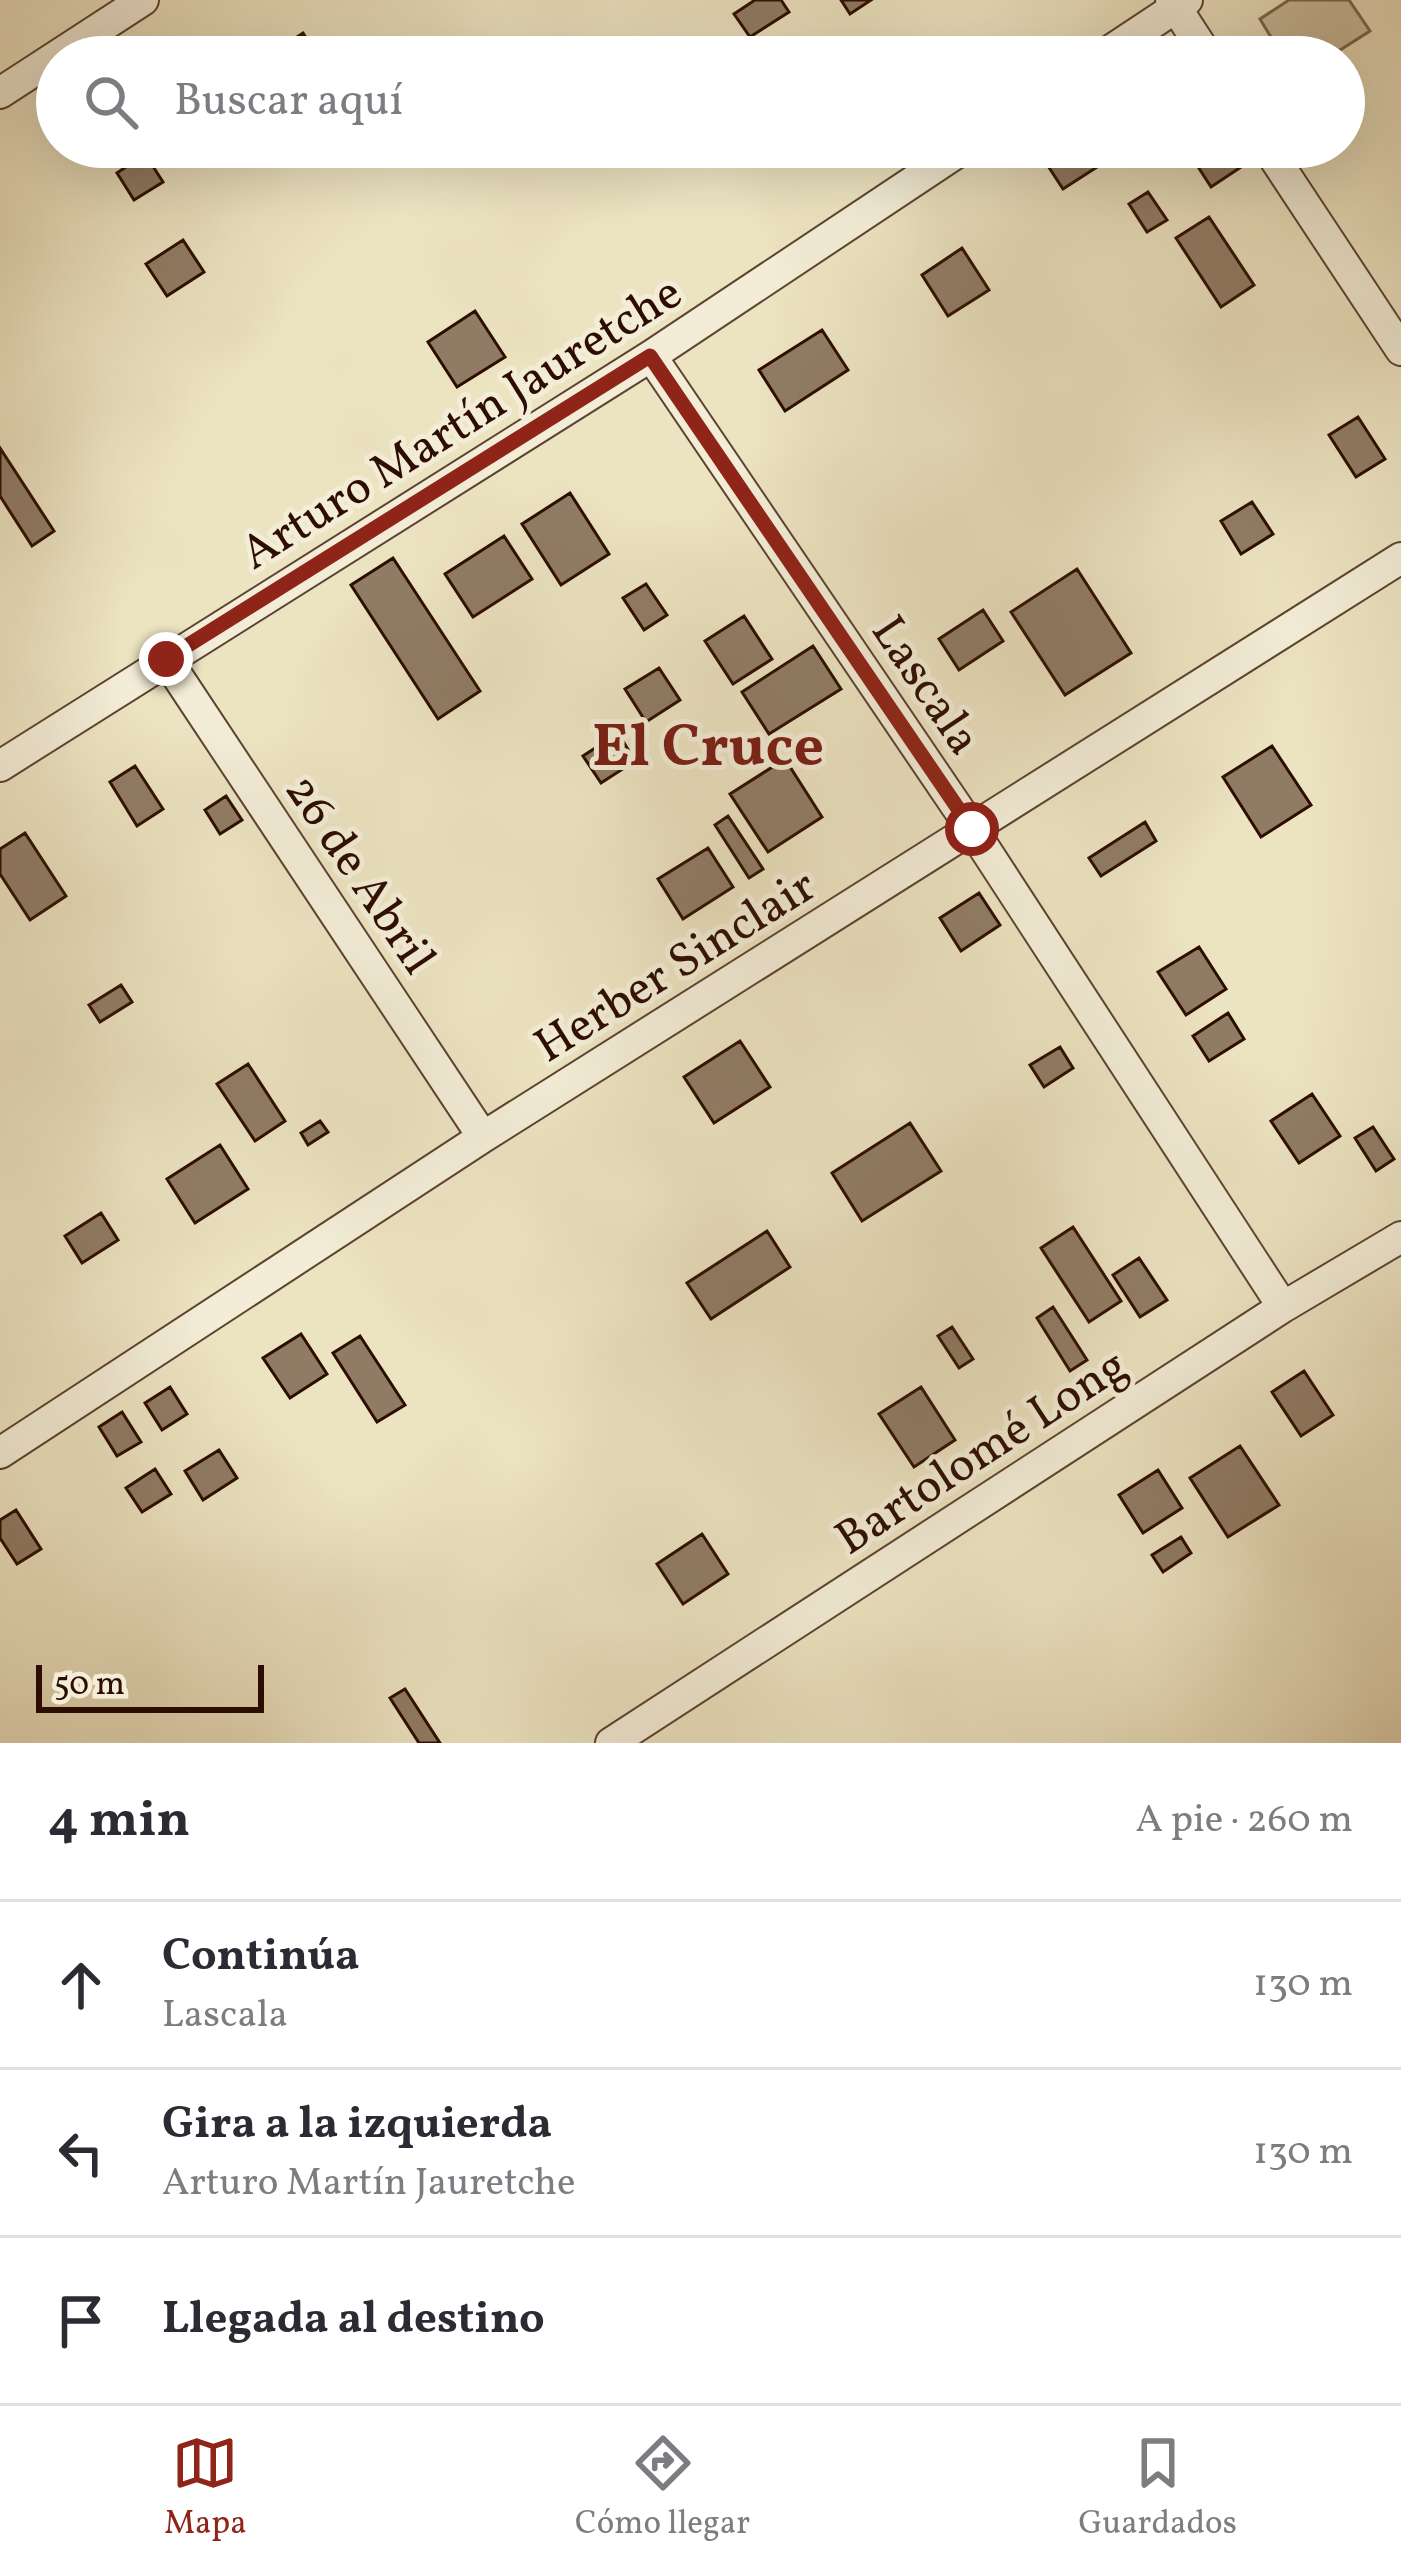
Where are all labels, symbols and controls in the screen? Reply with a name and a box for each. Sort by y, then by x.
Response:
search box [36,36,1365,168]
icon: search [78,69,144,135]
text: Buscar aquí [174,71,403,134]
street label: Arturo Martín Jauretche [229,262,696,588]
street label: Lascala [853,604,995,769]
route end [139,632,193,686]
district label: El Cruce [592,708,824,791]
street label: 26 de Abril [267,762,450,989]
route start [945,802,999,856]
street label: Herber Sinclair [523,855,830,1081]
street label: Bartolomé Long [823,1334,1141,1573]
scale bar [36,1659,264,1712]
text: 50 m [54,1663,125,1709]
text: 4 min [48,1786,190,1857]
text: A pie · 260 m [1135,1794,1353,1848]
text: Continúa [162,1926,360,1989]
icon: ahead [48,1952,114,2018]
text: 130 m [1253,1958,1353,2012]
text: Lascala [162,1989,288,2043]
text: Gira a la izquierda [162,2094,552,2157]
icon: left [48,2120,114,2186]
text: 130 m [1253,2126,1353,2180]
text: Arturo Martín Jauretche [162,2157,576,2211]
icon: arrive [48,2288,114,2354]
text: Llegada al destino [162,2289,545,2352]
tab: Mapa [164,2430,247,2548]
tab: Cómo llegar [575,2430,750,2548]
tab: Guardados [1078,2430,1237,2548]

